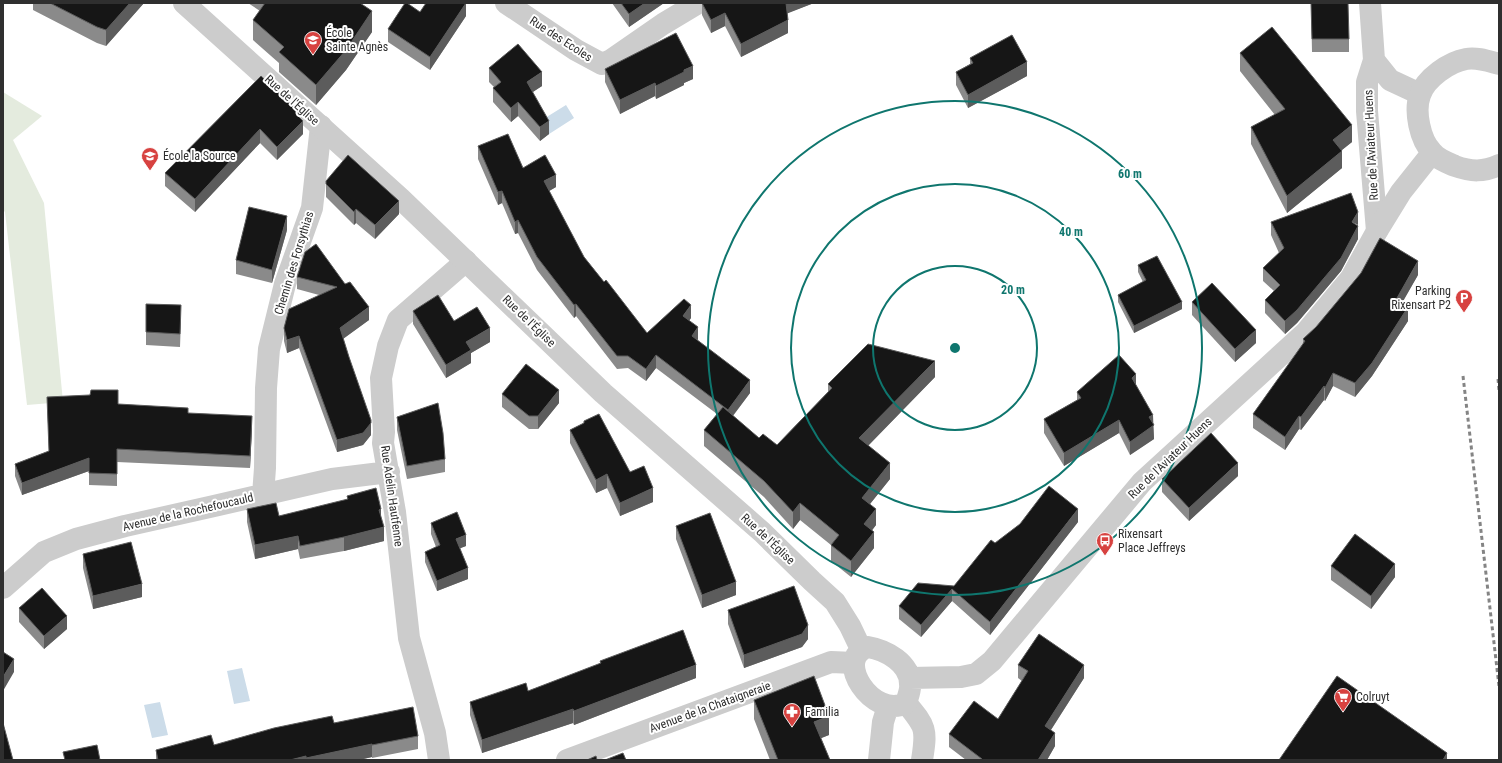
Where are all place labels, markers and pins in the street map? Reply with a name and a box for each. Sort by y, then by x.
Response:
place label: École Sainte Agnès [326,25,388,54]
school or university icon: École Sainte Agnès [303,30,323,55]
school or university icon: École la Source [140,146,160,171]
place label: École la Source [163,148,236,163]
place label: Parking Rixensart P2 [1391,284,1451,312]
parking icon: Parking Rixensart P2 [1454,288,1474,313]
centre of rings [948,341,962,355]
place label: Rixensart Place Jeffreys [1118,527,1186,555]
bus stop icon: Rixensart Place Jeffreys [1095,531,1115,556]
supermarket icon: Colruyt [1333,687,1353,712]
place label: Colruyt [1356,690,1390,704]
pharmacy icon: Familia [782,702,802,727]
place label: Familia [805,705,840,719]

